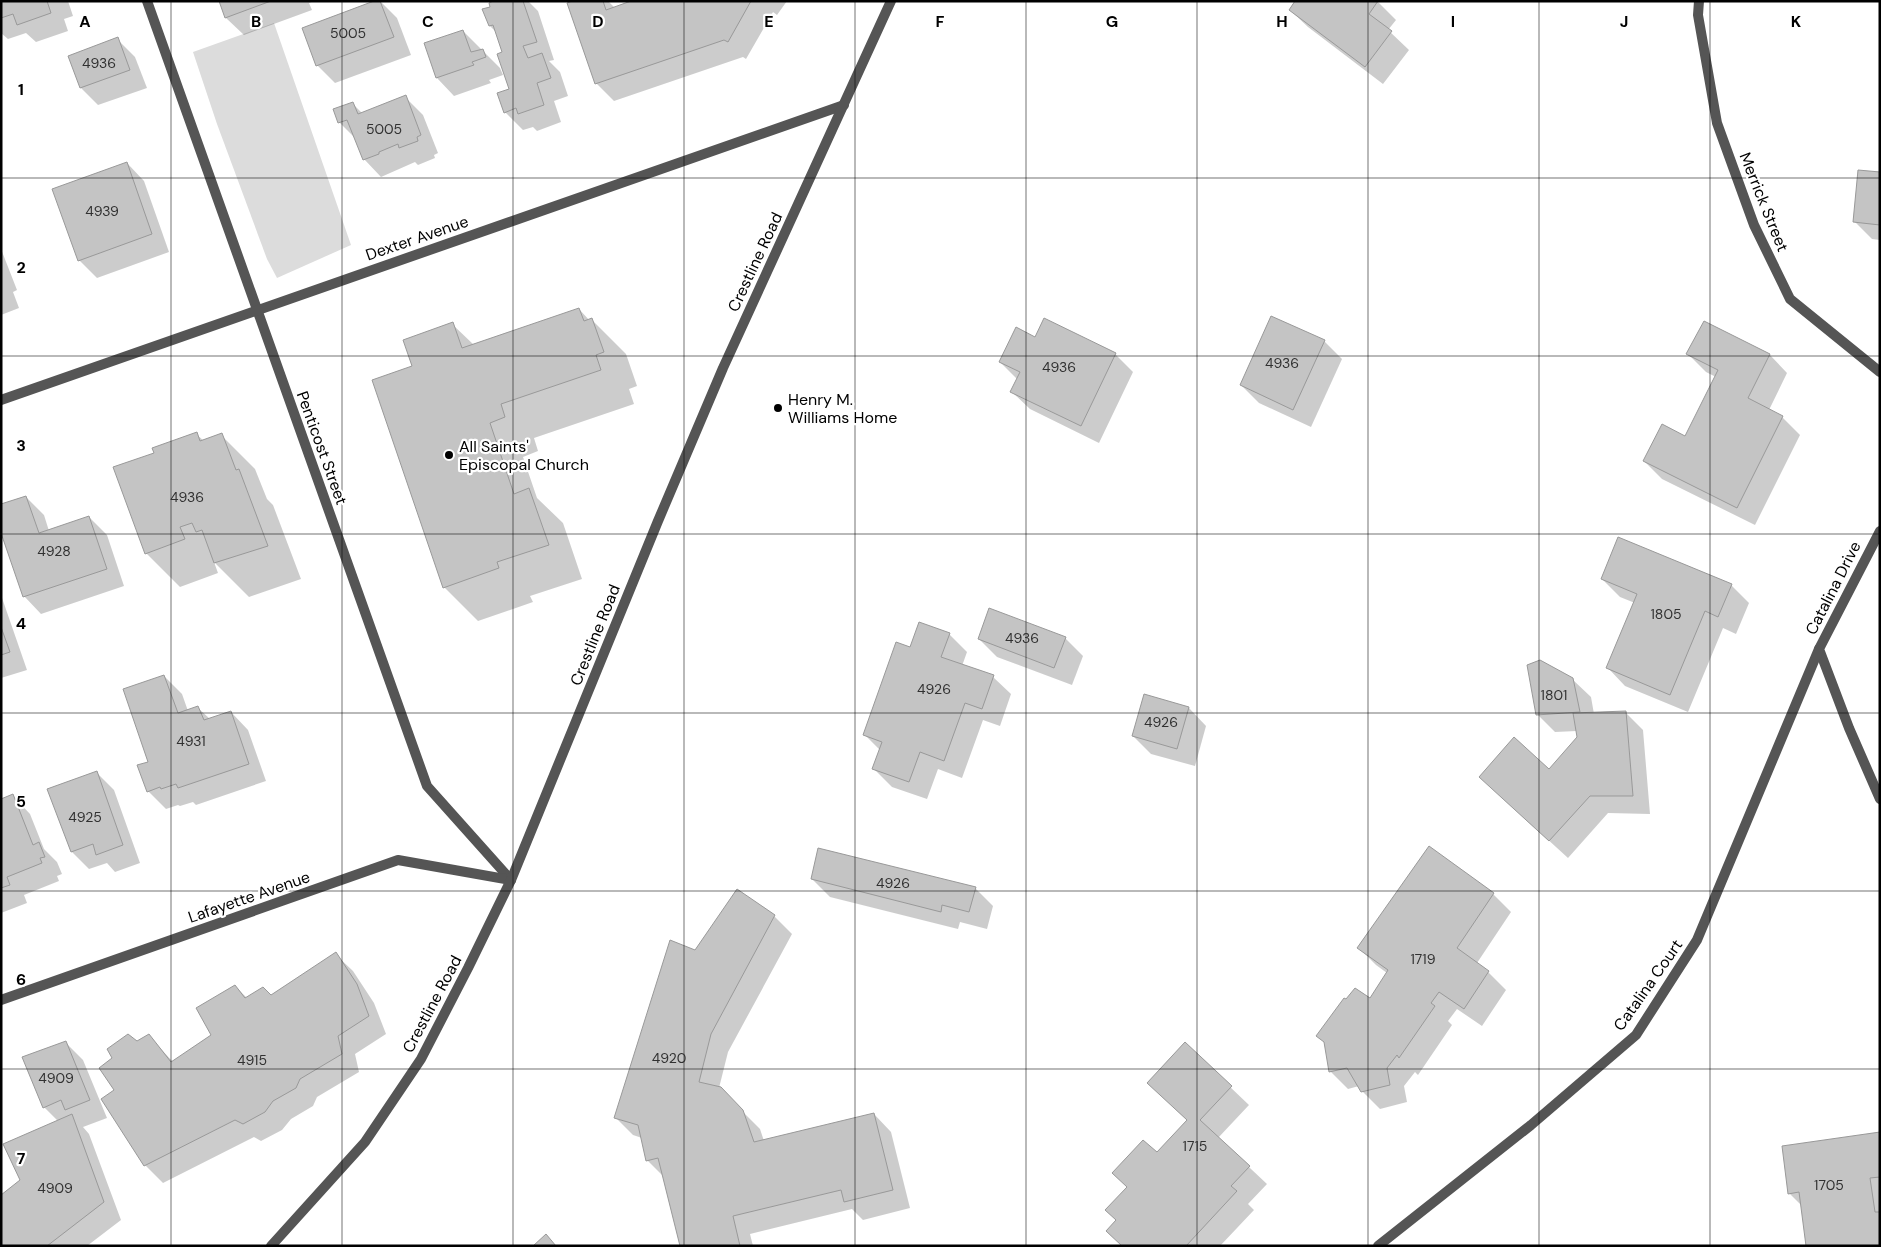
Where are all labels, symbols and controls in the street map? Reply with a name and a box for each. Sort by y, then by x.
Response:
text: A [79,11,91,32]
text: B [251,11,261,32]
text: C [422,11,434,32]
text: D [592,11,604,32]
text: E [764,11,774,32]
text: F [936,11,945,32]
text: G [1106,11,1118,32]
text: H [1276,11,1288,32]
text: I [1451,11,1455,32]
text: J [1620,11,1628,32]
text: K [1791,11,1802,32]
house number: 5005 [330,24,366,42]
house number: 4936 [82,54,116,72]
text: 1 [18,79,24,100]
house number: 5005 [366,120,402,138]
street label: Merrick Street [1735,149,1793,255]
house number: 4939 [85,202,119,220]
street label: Crestline Road [723,209,787,315]
street label: Dexter Avenue [363,211,471,265]
text: 2 [16,257,26,278]
house number: 4936 [1265,354,1299,372]
house number: 4936 [1042,358,1076,376]
street label: Penticost Street [292,388,352,508]
place label: Henry M. Williams Home [788,389,897,428]
marker: Henry M. Williams Home [772,402,784,414]
text: 3 [16,435,26,456]
place label: All Saints' Episcopal Church [459,436,589,475]
marker: All Saints' Episcopal Church [443,449,455,461]
house number: 4936 [170,488,204,506]
street label: Catalina Drive [1800,538,1866,638]
house number: 4928 [37,542,71,560]
street label: Crestline Road [565,581,625,689]
house number: 1805 [1651,605,1682,623]
text: 4 [16,613,26,634]
house number: 4936 [1005,629,1039,647]
house number: 4926 [917,680,951,698]
house number: 1801 [1541,686,1567,704]
house number: 4926 [1144,713,1178,731]
house number: 4931 [176,732,206,750]
text: 5 [16,791,26,812]
house number: 4925 [68,808,102,826]
street label: Lafayette Avenue [185,866,313,928]
house number: 4926 [876,874,910,892]
street label: Catalina Court [1609,935,1687,1035]
house number: 1719 [1410,950,1436,968]
street label: Crestline Road [398,952,466,1056]
text: 6 [16,969,26,990]
house number: 4920 [652,1049,686,1067]
house number: 4915 [237,1051,267,1069]
house number: 4909 [38,1069,74,1087]
house number: 1715 [1183,1137,1207,1155]
text: 7 [17,1148,26,1169]
house number: 1705 [1814,1176,1844,1194]
house number: 4909 [37,1179,73,1197]

